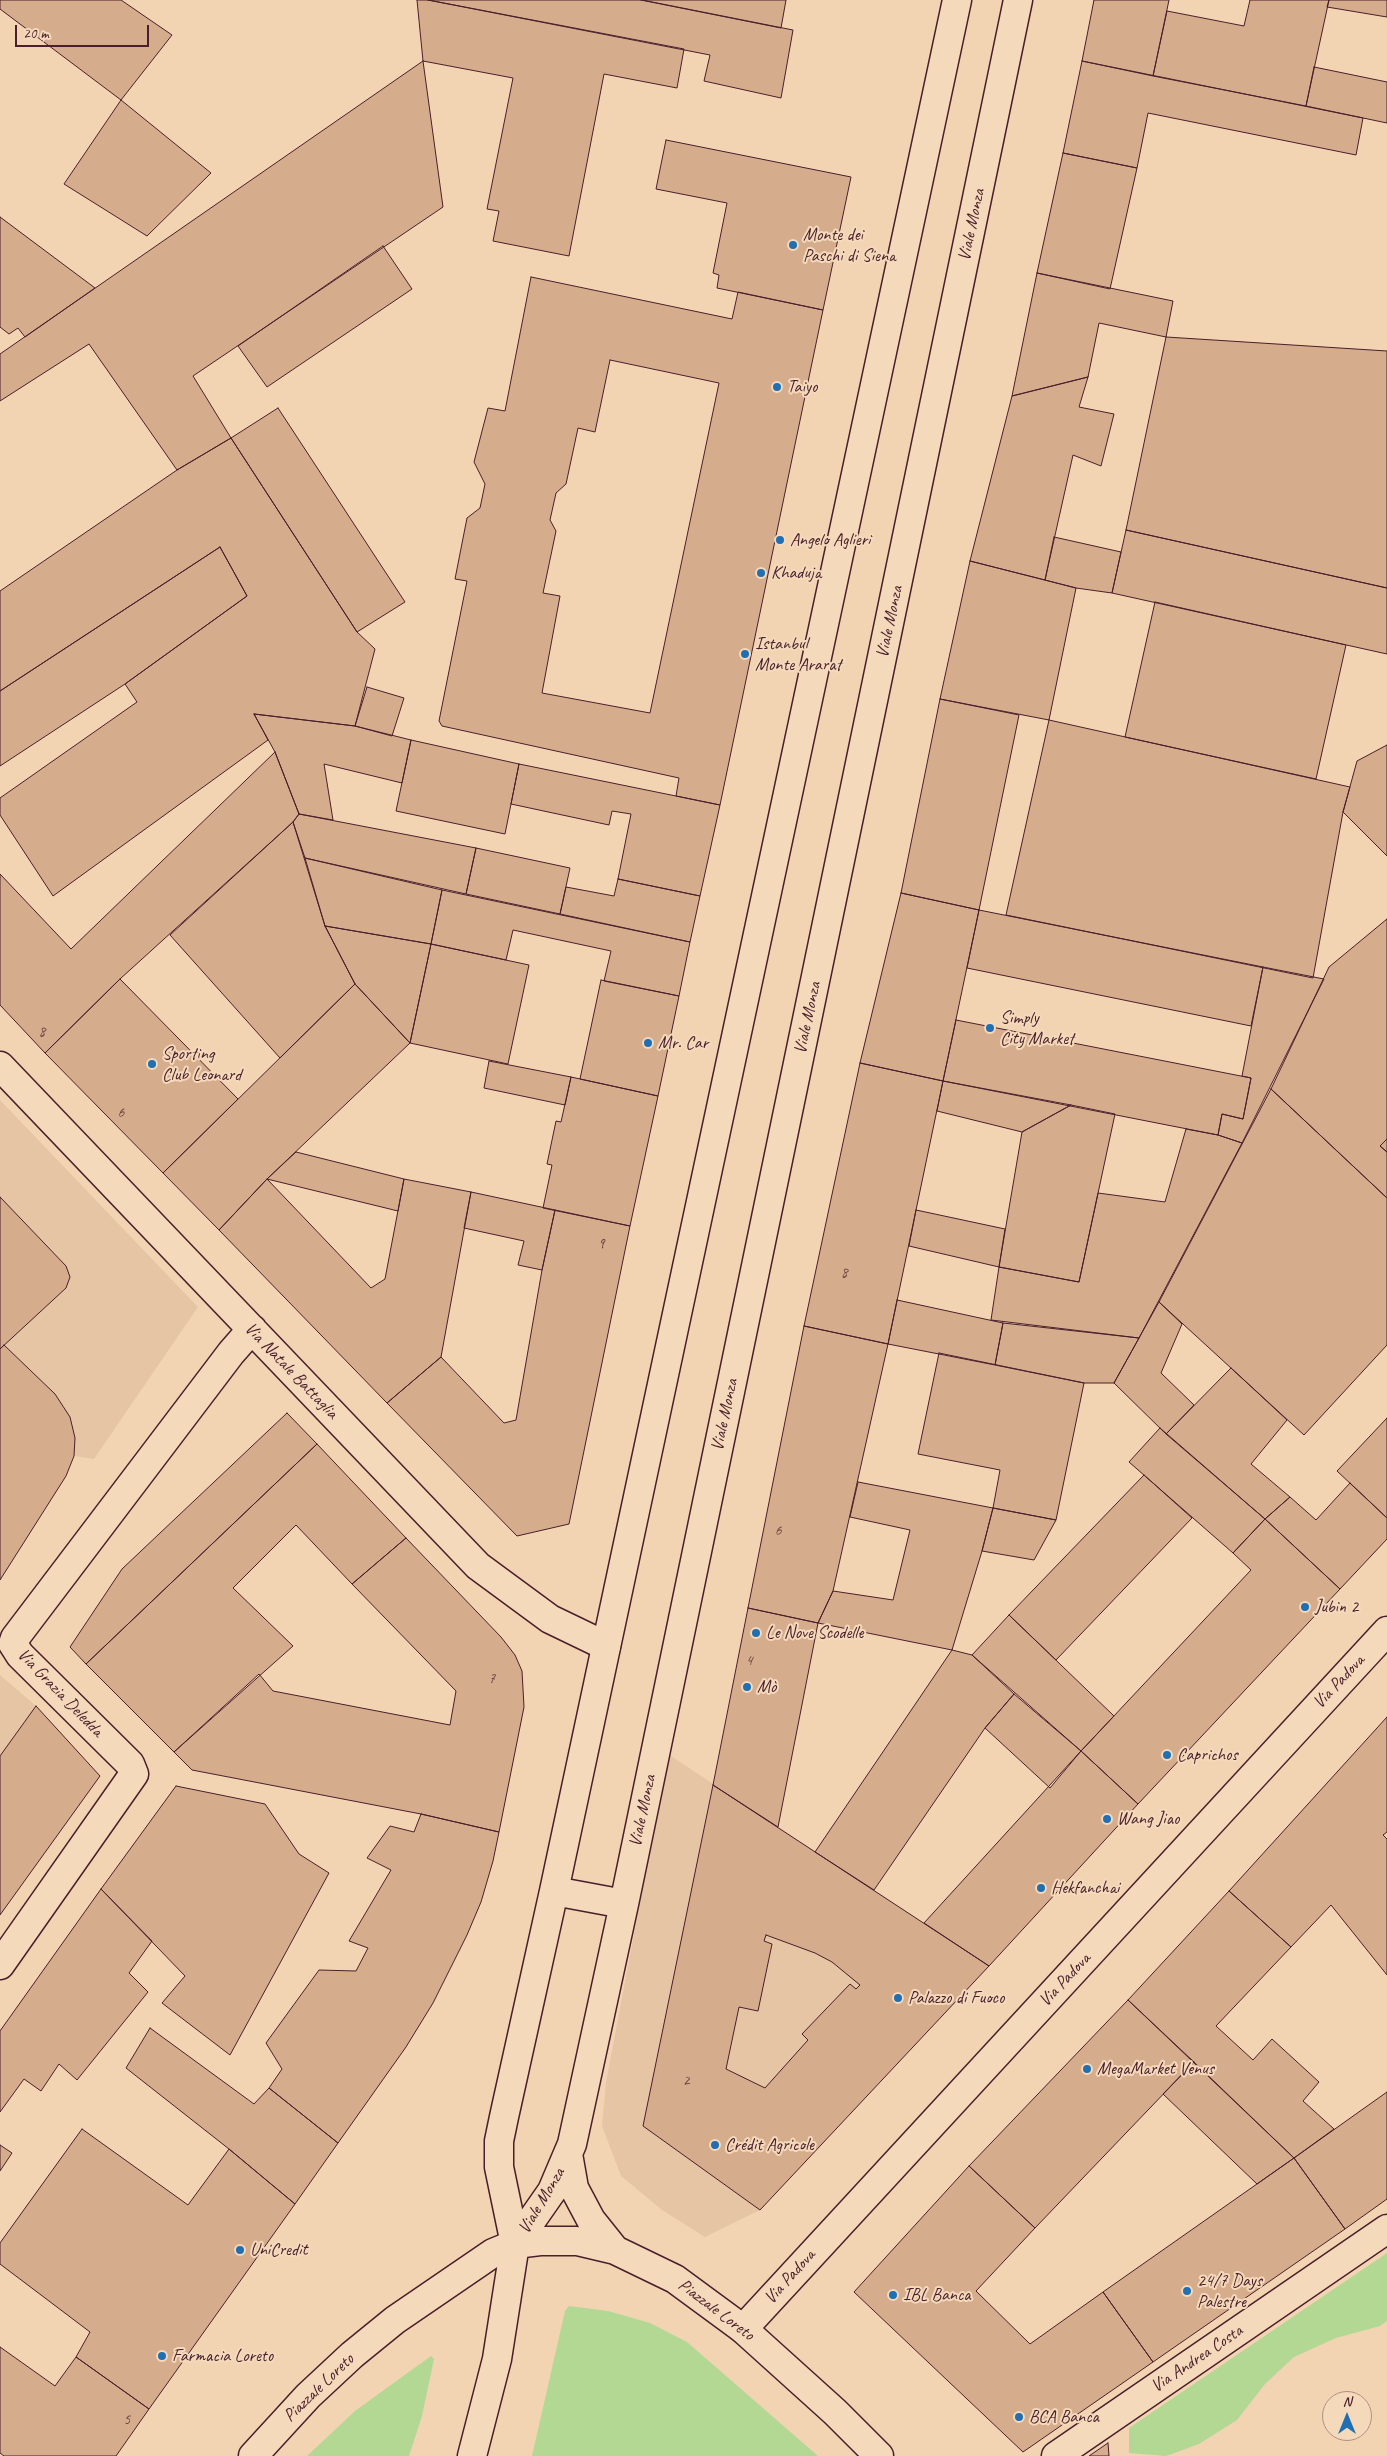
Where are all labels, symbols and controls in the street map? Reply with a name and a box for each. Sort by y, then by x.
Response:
scale bar [18,15,151,47]
text: 20 m [23,24,49,43]
street label: Viale Monza [954,187,990,263]
place label: Monte dei Paschi di Siena [803,224,895,266]
marker: Monte dei Paschi di Siena [787,239,799,251]
place label: Taiyo [787,376,817,398]
marker: Taiyo [771,381,783,393]
place label: Angelo Aglieri [790,529,870,551]
marker: Angelo Aglieri [774,534,786,546]
place label: Khaduja [771,562,821,584]
marker: Khaduja [755,567,767,579]
street label: Viale Monza [872,584,908,660]
place label: Istanbul Monte Ararat [755,633,841,676]
marker: Istanbul Monte Ararat [739,648,751,660]
street label: Viale Monza [790,980,826,1056]
place label: Simply City Market [1000,1007,1074,1050]
marker: Simply City Market [984,1022,996,1034]
house number: 8 [39,1023,45,1041]
place label: Mr. Car [658,1032,708,1054]
marker: Mr. Car [642,1037,654,1049]
place label: Sporting Club Leonard [162,1043,241,1086]
marker: Sporting Club Leonard [146,1058,158,1070]
house number: 6 [118,1104,124,1122]
house number: 9 [598,1235,604,1253]
house number: 8 [841,1264,847,1282]
street label: Via Natale Battaglia [240,1318,342,1424]
street label: Viale Monza [707,1377,743,1453]
house number: 6 [775,1522,781,1540]
place label: Jubin 2 [1315,1596,1358,1618]
marker: Jubin 2 [1299,1601,1311,1613]
place label: Le Nove Scodelle [766,1622,863,1644]
marker: Le Nove Scodelle [750,1627,762,1639]
street label: Via Grazia Deledda [12,1644,108,1742]
street label: Via Padova [1309,1650,1369,1714]
house number: 4 [746,1652,752,1670]
house number: 7 [489,1670,495,1688]
place label: Mò [757,1676,776,1698]
marker: Mò [741,1681,753,1693]
place label: Caprichos [1177,1744,1238,1766]
marker: Caprichos [1161,1749,1173,1761]
street label: Viale Monza [625,1773,661,1849]
place label: Wang Jiao [1117,1808,1179,1830]
marker: Wang Jiao [1101,1813,1113,1825]
place label: Hekfanchai [1051,1877,1119,1899]
marker: Hekfanchai [1035,1882,1047,1894]
street label: Via Padova [1035,1948,1095,2012]
place label: Palazzo di Fuoco [908,1987,1004,2009]
marker: Palazzo di Fuoco [892,1992,904,2004]
place label: MegaMarket Venus [1097,2058,1214,2080]
marker: MegaMarket Venus [1081,2063,1093,2075]
house number: 2 [683,2072,689,2090]
place label: Crédit Agricole [725,2134,814,2156]
marker: Crédit Agricole [709,2139,721,2151]
street label: Viale Monza [514,2164,570,2238]
place label: UniCredit [250,2239,307,2261]
marker: UniCredit [234,2244,246,2256]
street label: Via Padova [760,2245,820,2309]
place label: 24/7 Days Palestre [1197,2270,1262,2312]
street label: Piazzale Loreto [674,2274,758,2346]
place label: IBL Banca [903,2284,970,2306]
marker: 24/7 Days Palestre [1181,2285,1193,2297]
marker: IBL Banca [887,2289,899,2301]
street label: Via Andrea Costa [1147,2320,1247,2398]
place label: Farmacia Loreto [172,2345,273,2367]
street label: Piazzale Loreto [279,2349,359,2427]
marker: Farmacia Loreto [156,2350,168,2362]
north arrow [1322,2391,1372,2441]
text: N [1343,2393,1351,2410]
place label: BCA Banca [1029,2406,1099,2428]
house number: 5 [124,2411,130,2429]
marker: BCA Banca [1013,2411,1025,2423]

